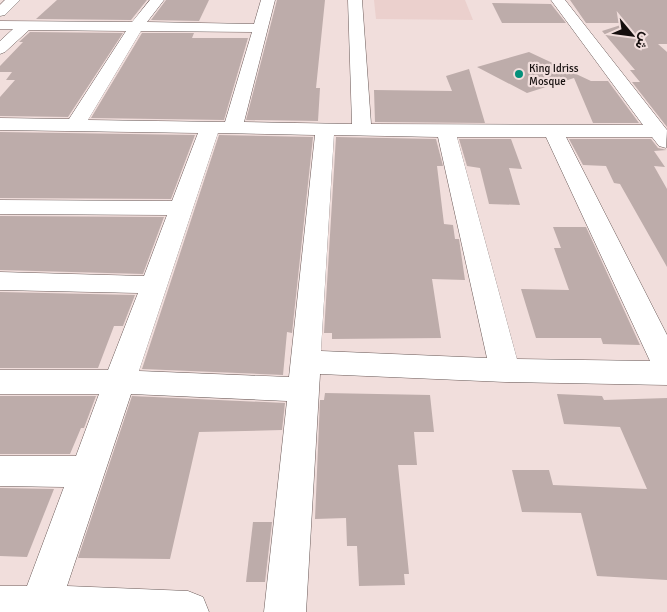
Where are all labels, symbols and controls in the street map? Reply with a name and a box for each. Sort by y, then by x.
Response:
north arrow [607,10,657,60]
text: ش [631,30,654,53]
place label: King Idriss Mosque [529,62,579,88]
marker: King Idriss Mosque [513,68,525,80]

